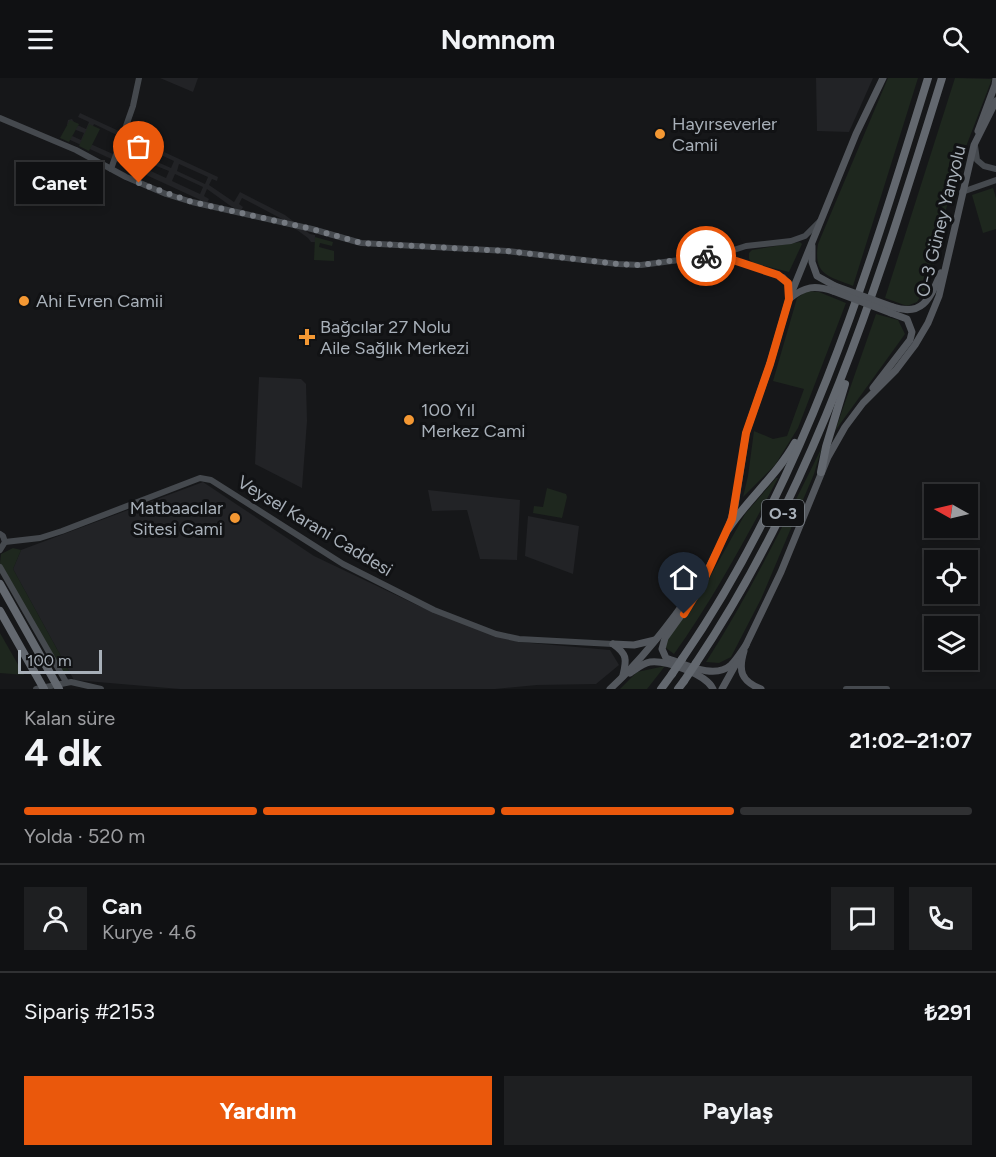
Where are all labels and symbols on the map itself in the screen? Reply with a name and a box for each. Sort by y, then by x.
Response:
place label: Hayırseverler Camii [672,113,777,156]
pin [113,121,164,183]
marker: Hayırseverler Camii [653,127,667,141]
street label: O-3 Güney Yanyolu [912,143,970,299]
callout: Canet [16,162,103,204]
courier [676,226,736,286]
place label: Ahi Evren Camii [36,290,163,312]
marker: Ahi Evren Camii [17,294,31,308]
place label: Bağcılar 27 Nolu Aile Sağlık Merkezi [320,316,469,359]
marker: Bağcılar 27 Nolu Aile Sağlık Merkezi [298,328,316,346]
place label: 100 Yıl Merkez Cami [421,399,525,442]
marker: 100 Yıl Merkez Cami [402,413,416,427]
street label: Veysel Karani Caddesi [233,471,397,581]
north arrow [924,484,978,538]
place label: Matbaacılar Sitesi Cami [130,497,223,540]
road number: O-3 [762,500,804,526]
marker: Matbaacılar Sitesi Cami [228,511,242,525]
pin [658,552,709,614]
scale bar [18,647,102,674]

